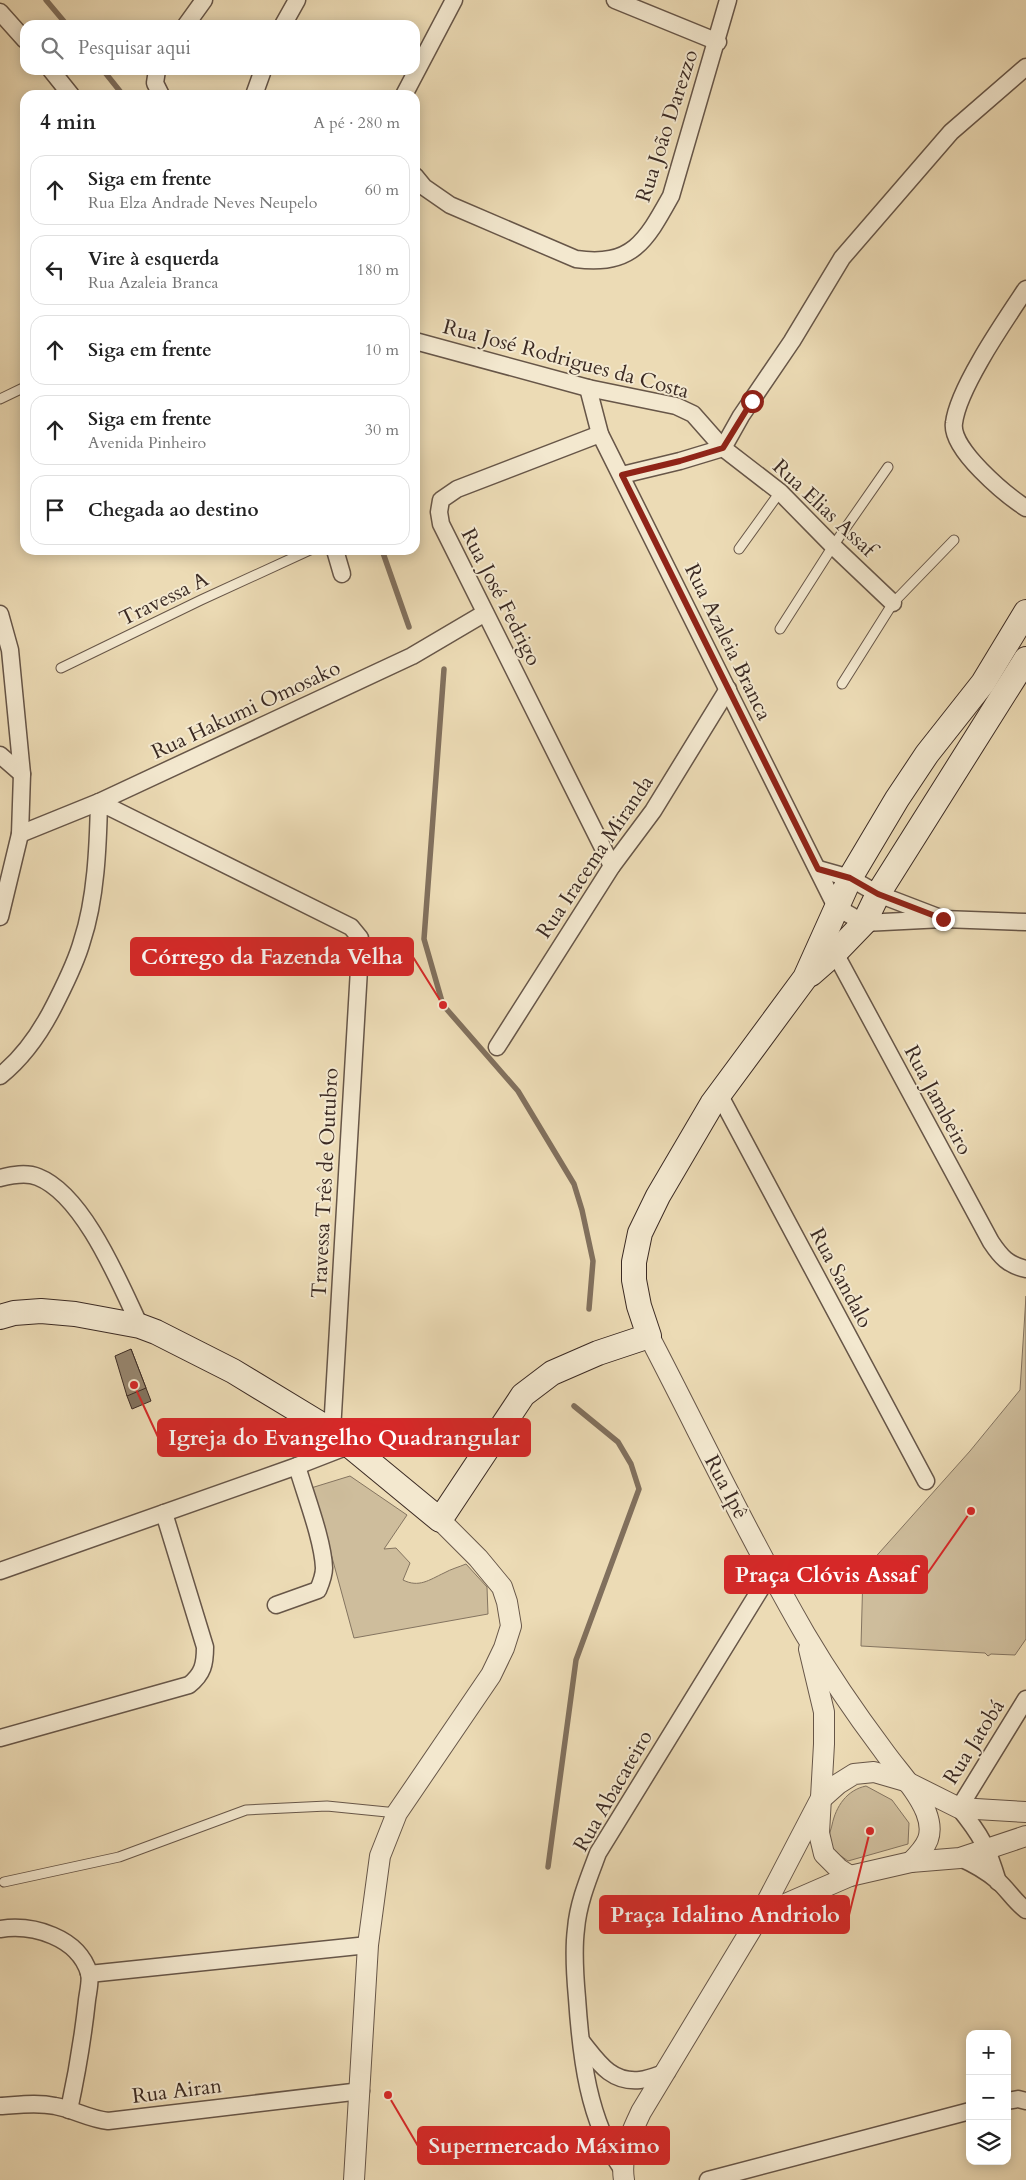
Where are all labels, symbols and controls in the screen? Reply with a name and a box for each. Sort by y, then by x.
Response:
search box [20,20,420,75]
icon: search [38,34,66,62]
text: Pesquisar aqui [78,35,191,61]
street label: Rua João Darezzo [629,46,705,206]
text: 4 min [40,108,96,137]
text: A pé · 280 m [313,112,400,134]
text: Siga em frente [88,166,212,192]
icon: ahead [41,176,69,204]
text: 60 m [365,179,399,201]
text: Rua Elza Andrade Neves Neupelo [88,192,317,214]
text: Vire à esquerda [88,246,219,272]
icon: left [41,256,69,284]
text: 180 m [357,259,399,281]
text: Rua Azaleia Branca [88,272,219,294]
street label: Rua José Rodrigues da Costa [440,312,692,406]
icon: ahead [41,336,69,364]
text: Siga em frente [88,337,212,363]
text: 10 m [365,339,399,361]
route start [741,390,764,413]
text: Siga em frente [88,406,212,432]
icon: ahead [41,416,69,444]
text: 30 m [365,419,399,441]
text: Avenida Pinheiro [88,432,206,454]
street label: Rua Elias Assaf [766,453,884,566]
icon: arrive [41,496,69,524]
text: Chegada ao destino [88,497,259,523]
street label: Rua José Fedrigo [454,523,548,671]
street label: Rua Azaleia Branca [677,559,779,725]
street label: Travessa A [115,565,214,633]
street label: Rua Hakumi Omosako [147,653,345,767]
street label: Rua Iracema Miranda [530,770,660,944]
route end [932,908,955,931]
callout: Córrego da Fazenda Velha [131,938,413,975]
text: Córrego da Fazenda Velha [141,942,403,972]
street label: Rua Jambeiro [897,1040,979,1160]
street label: Travessa Três de Outubro [304,1067,346,1299]
street label: Rua Sandalo [803,1223,879,1333]
callout: Igreja do Evangelho Quadrangular [158,1419,530,1456]
text: Igreja do Evangelho Quadrangular [168,1423,520,1453]
street label: Rua Ipê [697,1450,755,1524]
callout: Praça Clóvis Assaf [725,1556,927,1593]
text: Praça Clóvis Assaf [735,1560,920,1590]
street label: Rua Jatobá [936,1694,1012,1790]
street label: Rua Abacateiro [566,1725,660,1857]
callout: Praça Idalino Andriolo [600,1896,849,1933]
text: Praça Idalino Andriolo [610,1900,840,1930]
map controls [966,2030,1011,2165]
button: + [966,2030,1011,2075]
street label: Rua Airan [130,2071,224,2111]
button: − [966,2075,1011,2120]
button: layers [966,2120,1011,2165]
callout: Supermercado Máximo [418,2127,669,2164]
text: Supermercado Máximo [428,2131,660,2161]

